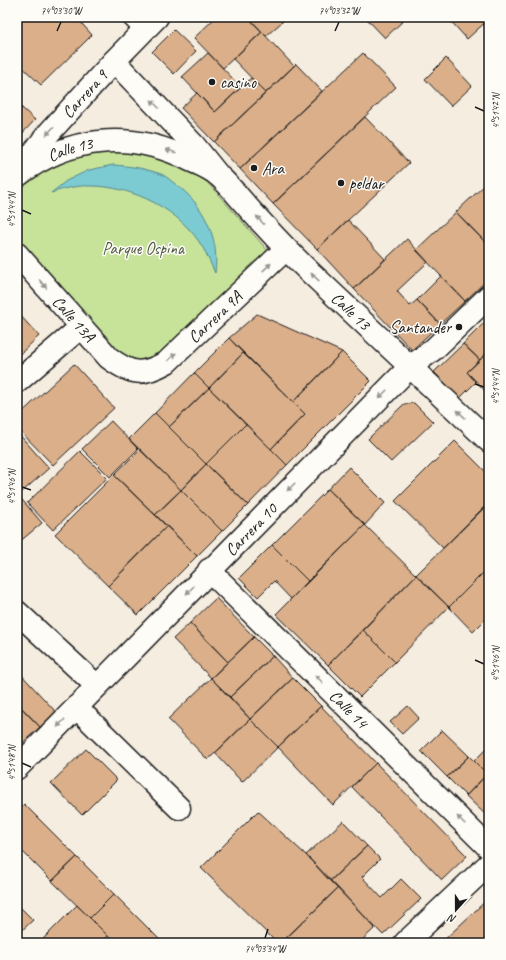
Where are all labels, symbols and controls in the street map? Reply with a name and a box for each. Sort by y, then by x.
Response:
text: 74°03'30"W [41,4,83,17]
text: 74°03'32"W [319,4,361,17]
street label: Carrera 9 [57,64,113,122]
place label: casino [220,72,257,93]
marker: casino [207,77,217,87]
text: 4°51'42"N [489,92,502,128]
one-way arrow [150,99,160,109]
one-way arrow [45,126,55,136]
street label: Calle 13 [44,132,95,166]
one-way arrow [164,148,176,154]
place label: Ara [262,158,285,179]
marker: Ara [249,163,259,173]
place label: peldar [349,173,385,194]
marker: peldar [336,178,346,188]
text: 4°51'44"N [5,191,18,227]
one-way arrow [255,215,264,226]
park label: Parque Ospina [102,238,185,259]
one-way arrow [262,263,272,272]
one-way arrow [310,272,320,282]
one-way arrow [38,278,47,289]
street label: Carrera 9A [183,285,247,347]
street label: Calle 13 [327,287,376,335]
street label: Calle 13A [48,291,101,347]
place label: Santander [389,317,453,338]
marker: Santander [454,322,464,332]
one-way arrow [167,352,178,361]
text: 4°51'44"N [489,368,502,404]
one-way arrow [378,389,387,399]
one-way arrow [456,410,466,419]
text: 4°51'46"N [5,468,18,504]
one-way arrow [286,482,296,492]
street label: Carrera 10 [220,498,282,560]
one-way arrow [185,585,195,595]
text: 4°51'46"N [489,645,502,681]
one-way arrow [314,675,324,684]
street label: Calle 14 [325,685,374,734]
one-way arrow [56,718,65,728]
text: 4°51'48"N [5,744,18,780]
one-way arrow [456,815,466,825]
north arrow [436,890,476,930]
text: N [445,911,458,927]
text: 74°03'34"W [245,942,287,955]

